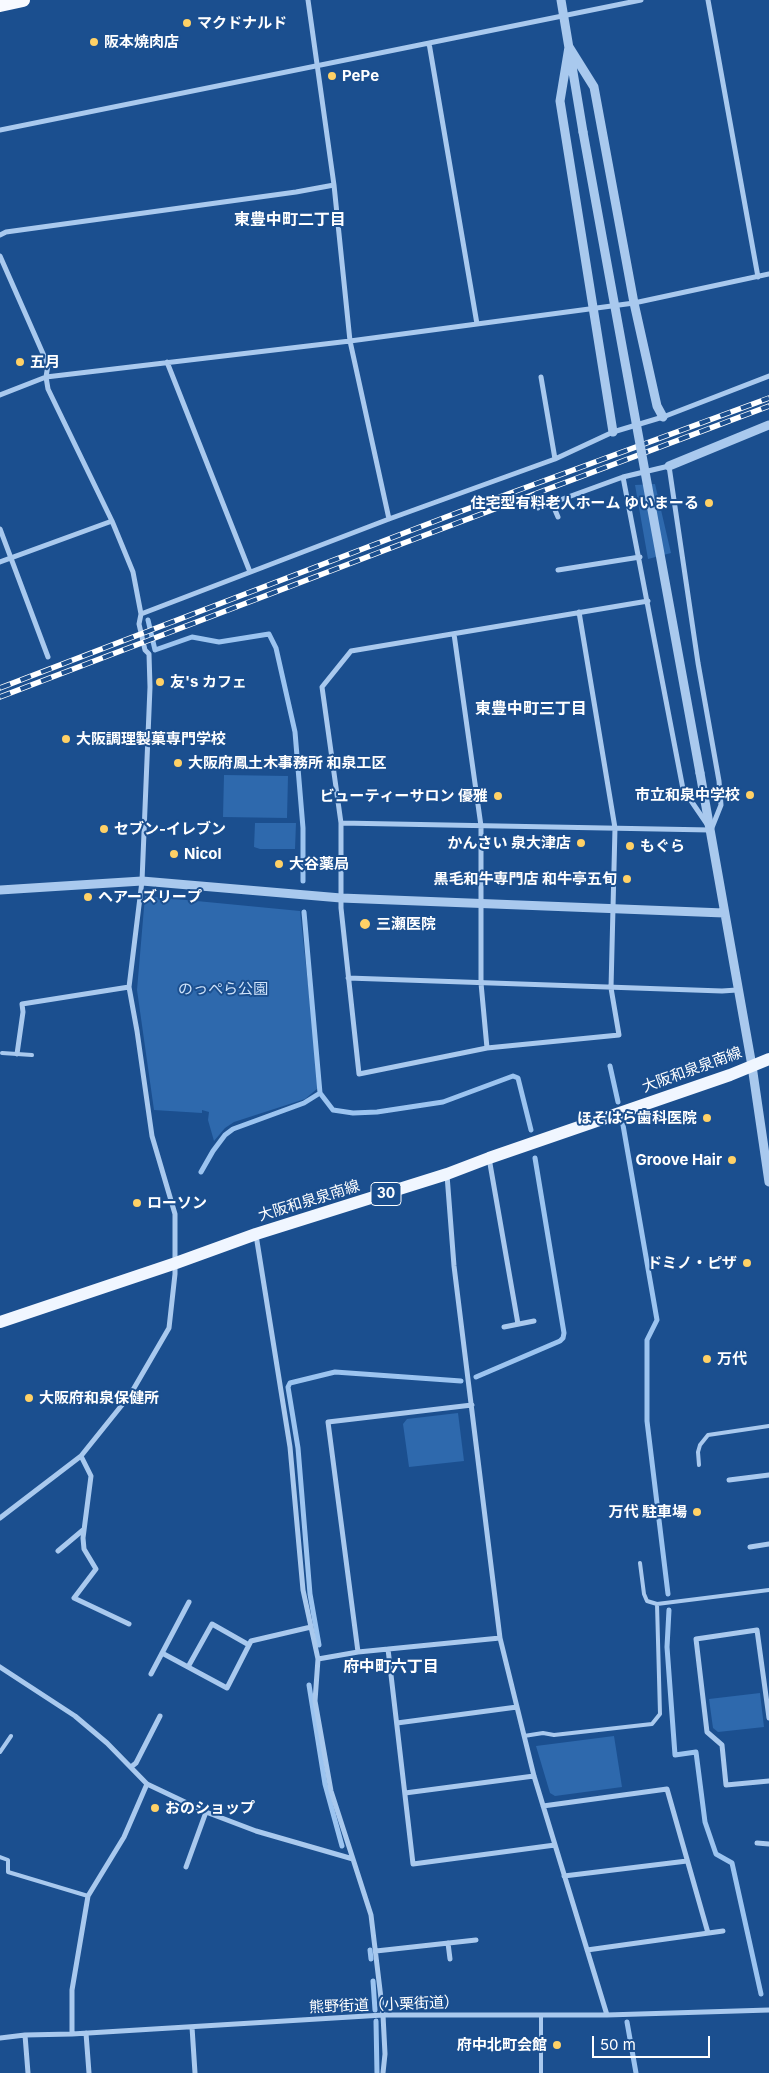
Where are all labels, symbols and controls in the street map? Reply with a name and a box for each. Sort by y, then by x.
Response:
place label: マクドナルド [197,14,287,32]
marker: マクドナルド [181,17,193,29]
place label: 阪本焼肉店 [104,33,179,51]
marker: 阪本焼肉店 [88,36,100,48]
place label: PePe [342,67,379,85]
marker: PePe [326,70,338,82]
district label: 東豊中町二丁目 [234,210,346,230]
place label: 五月 [30,353,60,371]
marker: 五月 [14,356,26,368]
place label: 住宅型有料老人ホーム ゆいまーる [470,494,699,512]
marker: 住宅型有料老人ホーム ゆいまーる [703,497,715,509]
place label: 友's カフェ [170,673,247,691]
marker: 友's カフェ [154,676,166,688]
district label: 東豊中町三丁目 [475,699,587,719]
place label: 大阪調理製菓専門学校 [76,730,226,748]
marker: 大阪調理製菓専門学校 [60,733,72,745]
place label: 大阪府鳳土木事務所 和泉工区 [188,754,387,772]
marker: 大阪府鳳土木事務所 和泉工区 [172,757,184,769]
place label: 市立和泉中学校 [635,786,740,804]
place label: ビューティーサロン 優雅 [319,787,488,805]
marker: 市立和泉中学校 [744,789,756,801]
marker: ビューティーサロン 優雅 [492,790,504,802]
place label: セブン-イレブン [114,820,226,838]
marker: セブン-イレブン [98,823,110,835]
place label: かんさい 泉大津店 [447,834,571,852]
marker: かんさい 泉大津店 [575,837,587,849]
place label: もぐら [640,837,685,855]
marker: もぐら [624,840,636,852]
place label: Nicol [184,845,222,863]
marker: Nicol [168,848,180,860]
place label: 大谷薬局 [289,855,349,873]
marker: 大谷薬局 [273,858,285,870]
place label: 黒毛和牛専門店 和牛亭五旬 [433,870,617,888]
marker: 黒毛和牛専門店 和牛亭五旬 [621,873,633,885]
place label: ヘアーズリープ [98,888,202,906]
marker: ヘアーズリープ [82,891,94,903]
place label: 三瀬医院 [376,915,436,933]
marker: 三瀬医院 [358,917,372,931]
park label: のっぺら公園 [178,980,268,998]
street label: 大阪和泉泉南線 [640,1044,744,1096]
place label: ほそはら歯科医院 [577,1109,697,1127]
marker: ほそはら歯科医院 [701,1112,713,1124]
place label: Groove Hair [636,1151,722,1169]
marker: Groove Hair [726,1154,738,1166]
street label: 大阪和泉泉南線 [256,1177,362,1225]
road number: 30 [371,1182,401,1206]
place label: ローソン [147,1194,207,1212]
marker: ローソン [131,1197,143,1209]
place label: ドミノ・ピザ [647,1254,737,1272]
marker: ドミノ・ピザ [741,1257,753,1269]
place label: 万代 [717,1350,747,1368]
marker: 万代 [701,1353,713,1365]
place label: 大阪府和泉保健所 [39,1389,159,1407]
marker: 大阪府和泉保健所 [23,1392,35,1404]
place label: 万代 駐車場 [608,1503,687,1521]
marker: 万代 駐車場 [691,1506,703,1518]
district label: 府中町六丁目 [343,1657,439,1677]
place label: おのショップ [165,1799,255,1817]
marker: おのショップ [149,1802,161,1814]
street label: 熊野街道（小栗街道） [309,1993,459,2017]
scale bar [594,2026,712,2058]
text: 50 m [600,2035,636,2054]
place label: 府中北町会館 [457,2036,547,2054]
marker: 府中北町会館 [551,2039,563,2051]

